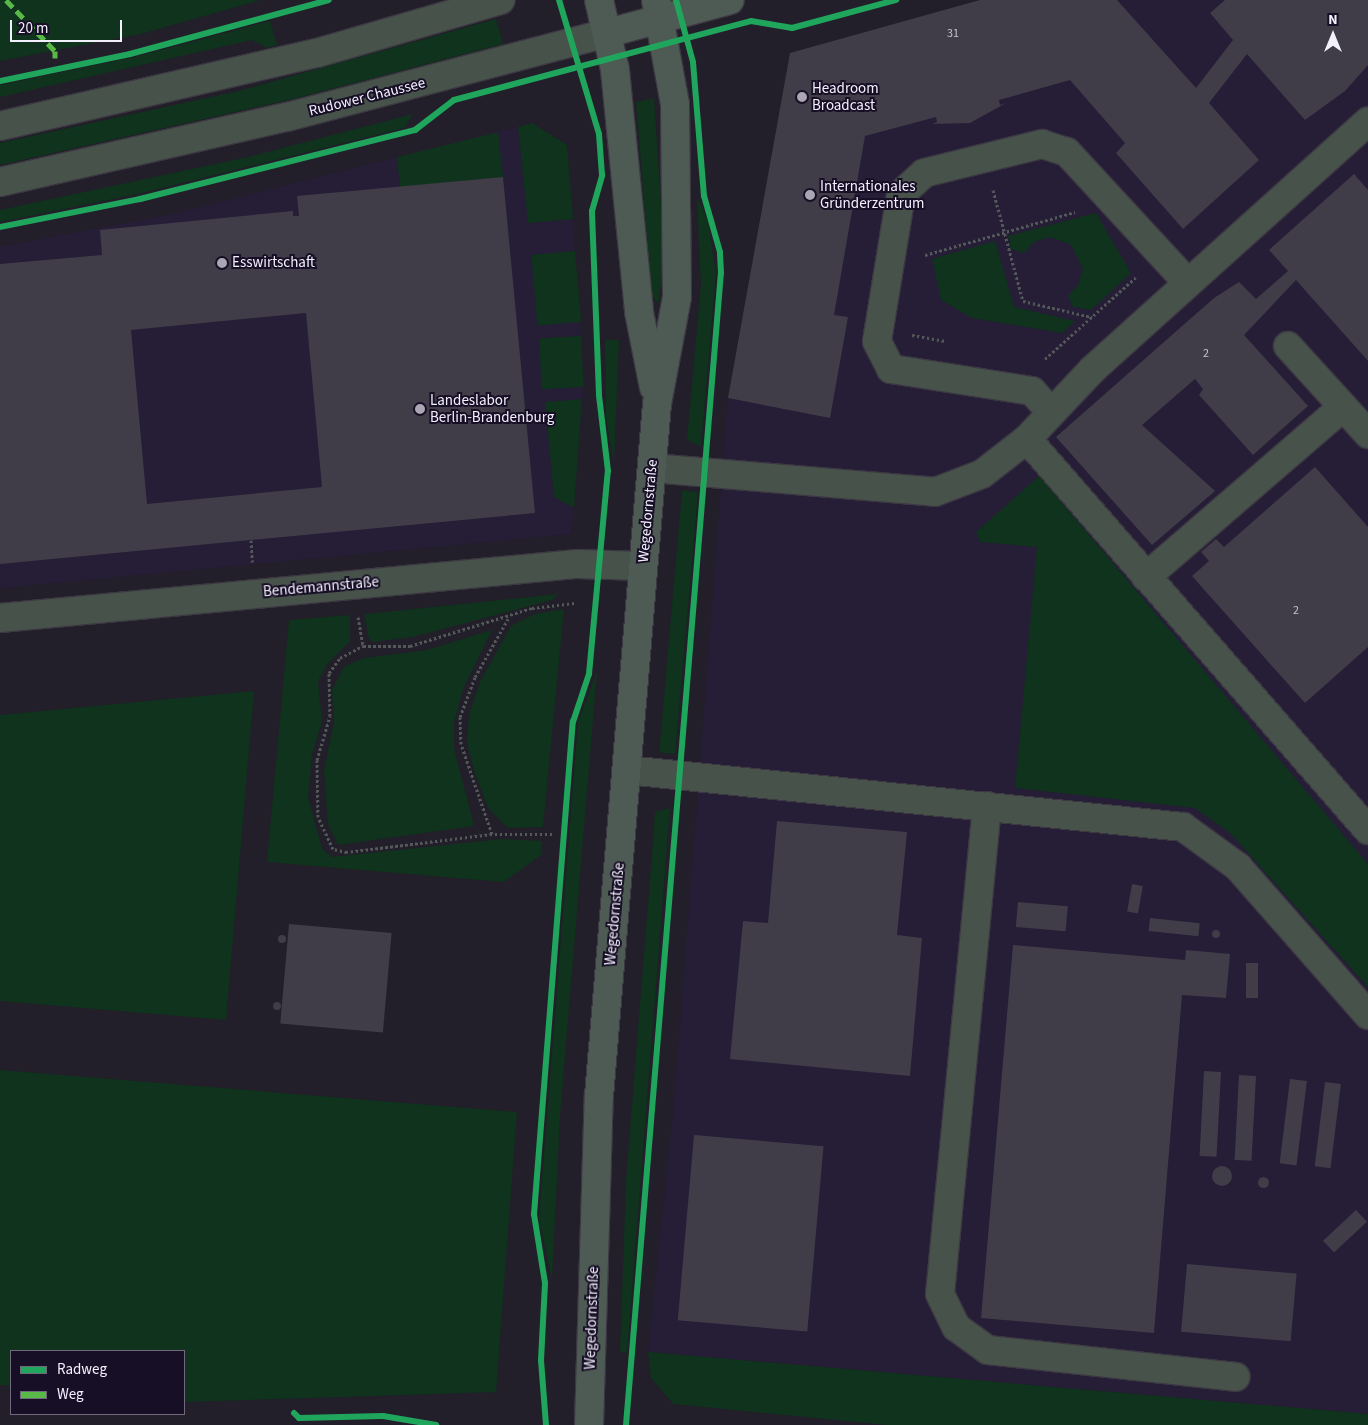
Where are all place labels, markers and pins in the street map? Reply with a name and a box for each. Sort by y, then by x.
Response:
place label: Headroom Broadcast [812,79,879,114]
marker: Headroom Broadcast [796,91,808,103]
place label: Internationales Gründerzentrum [820,177,924,212]
marker: Internationales Gründerzentrum [804,189,816,201]
place label: Esswirtschaft [232,254,315,272]
marker: Esswirtschaft [216,257,228,269]
place label: Landeslabor Berlin-Brandenburg [430,391,554,426]
marker: Landeslabor Berlin-Brandenburg [414,403,426,415]

